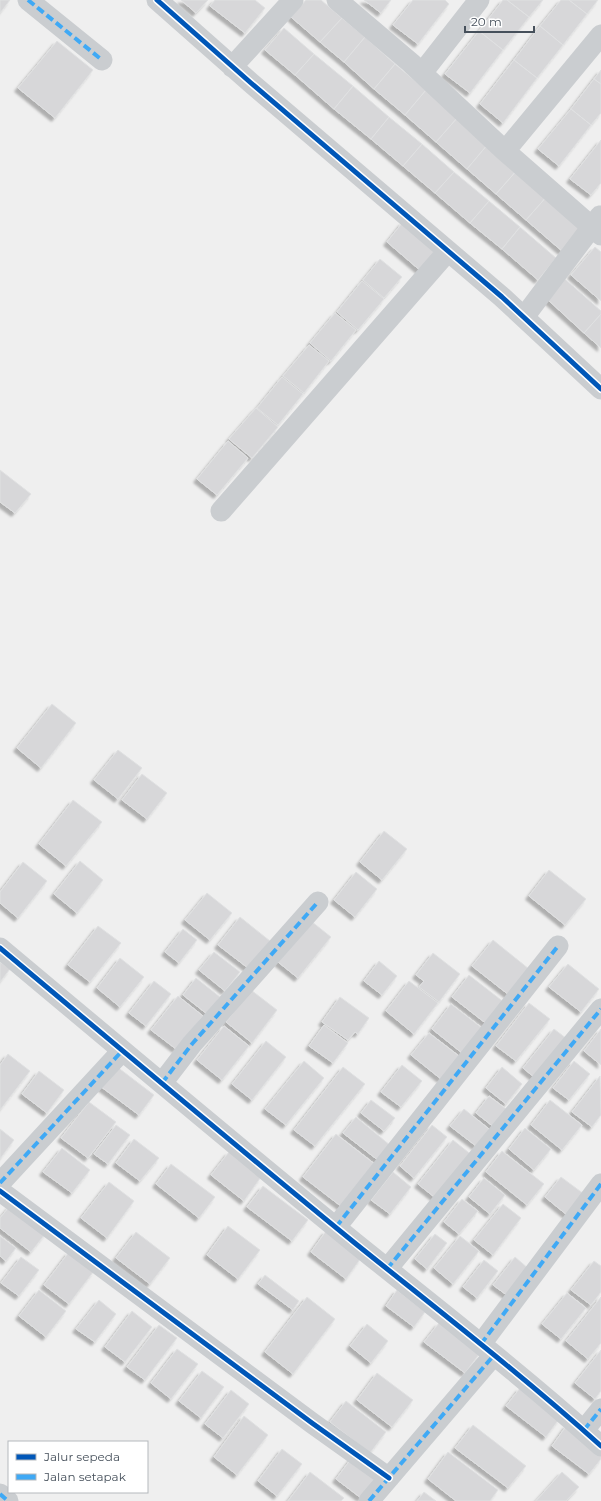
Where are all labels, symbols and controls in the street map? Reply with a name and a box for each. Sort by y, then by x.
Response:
scale bar [465,8,534,34]
text: 20 m [471,14,502,29]
legend [8,1441,148,1493]
text: Jalur sepeda [43,1449,120,1464]
text: Jalan setapak [43,1469,127,1484]

